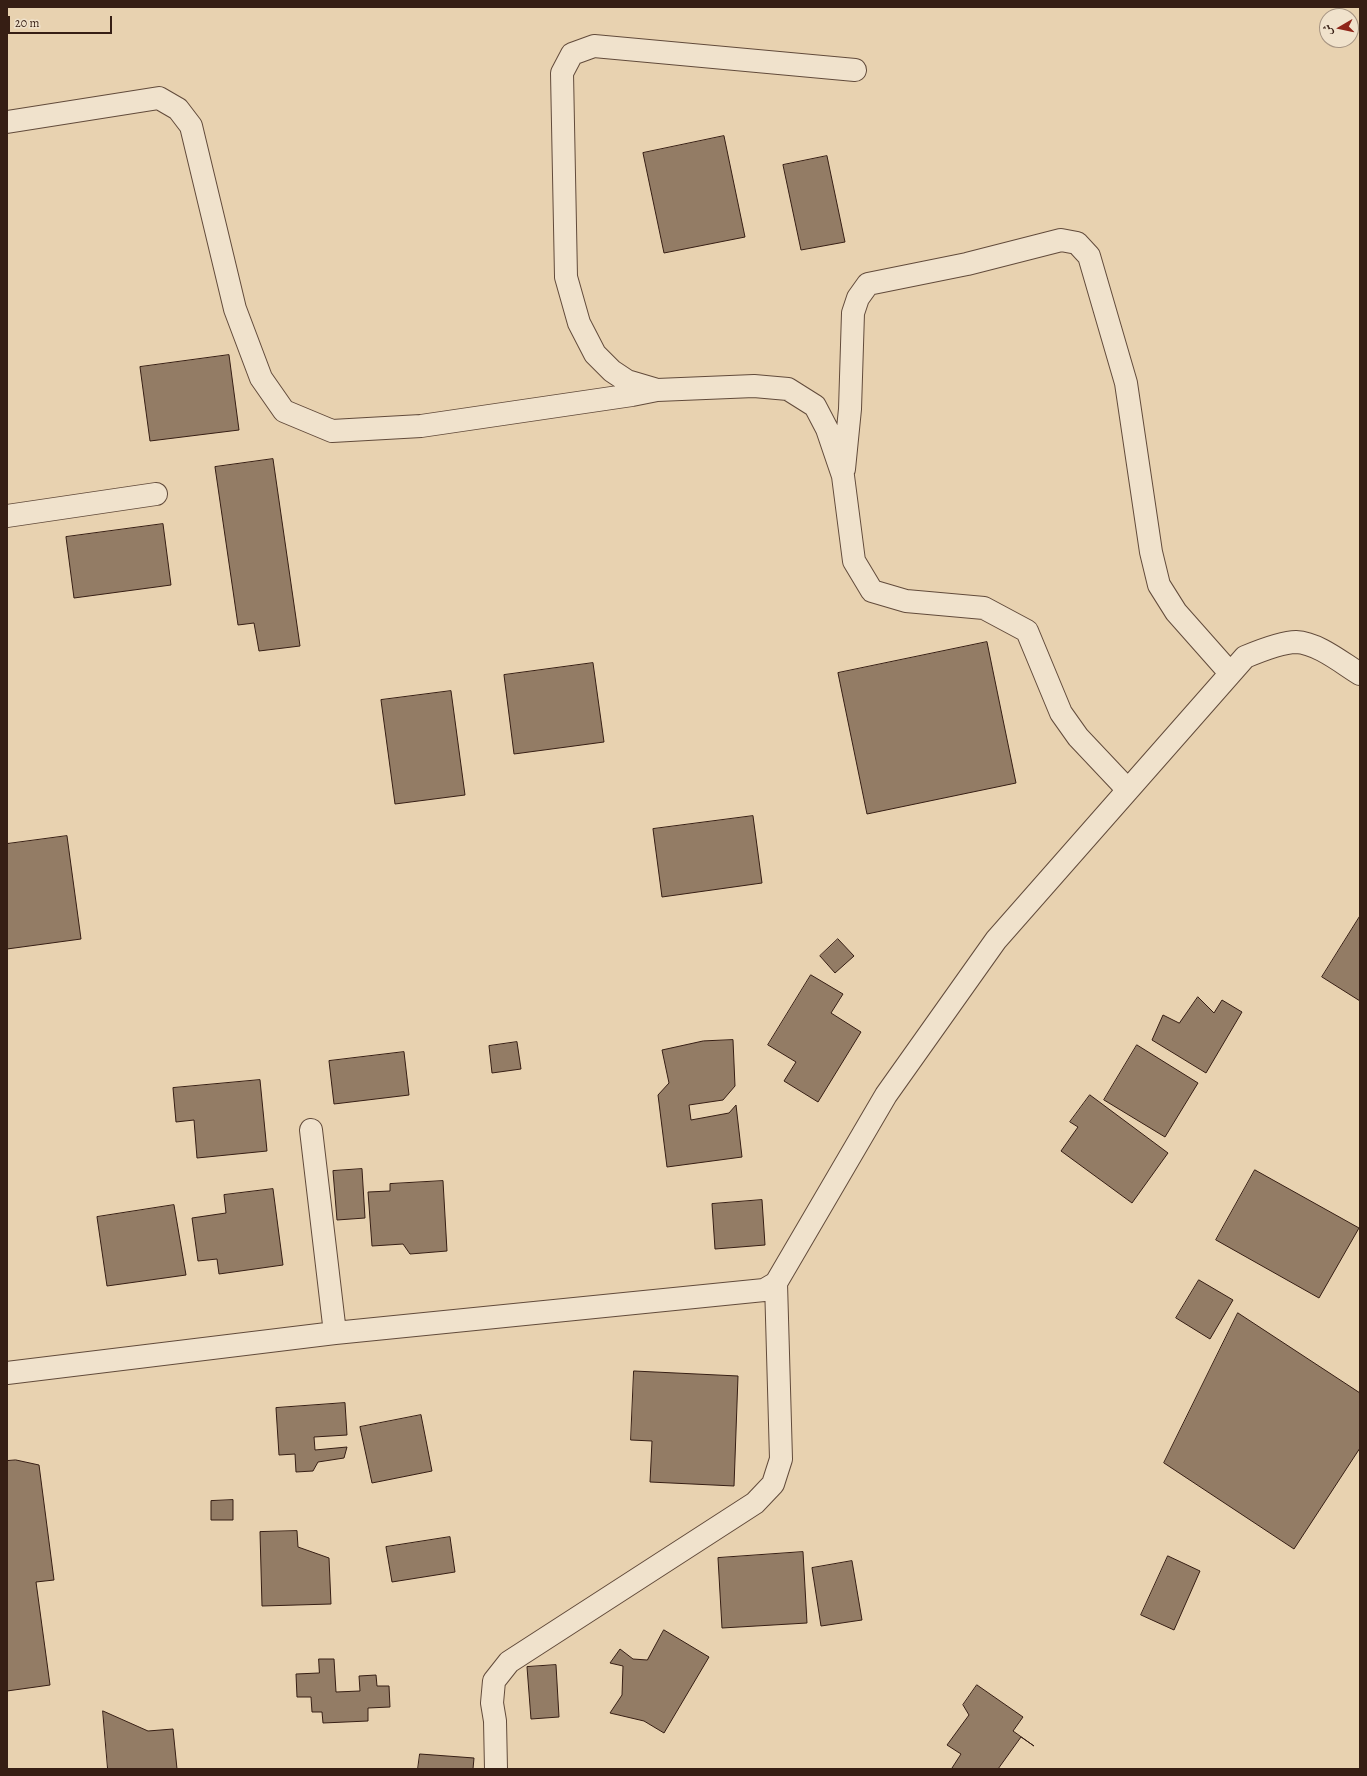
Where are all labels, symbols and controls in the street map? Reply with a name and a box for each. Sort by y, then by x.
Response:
scale bar [10,8,114,34]
north arrow [1319,8,1359,48]
text: 20 m [15,15,39,31]
text: ش [1319,23,1336,36]

